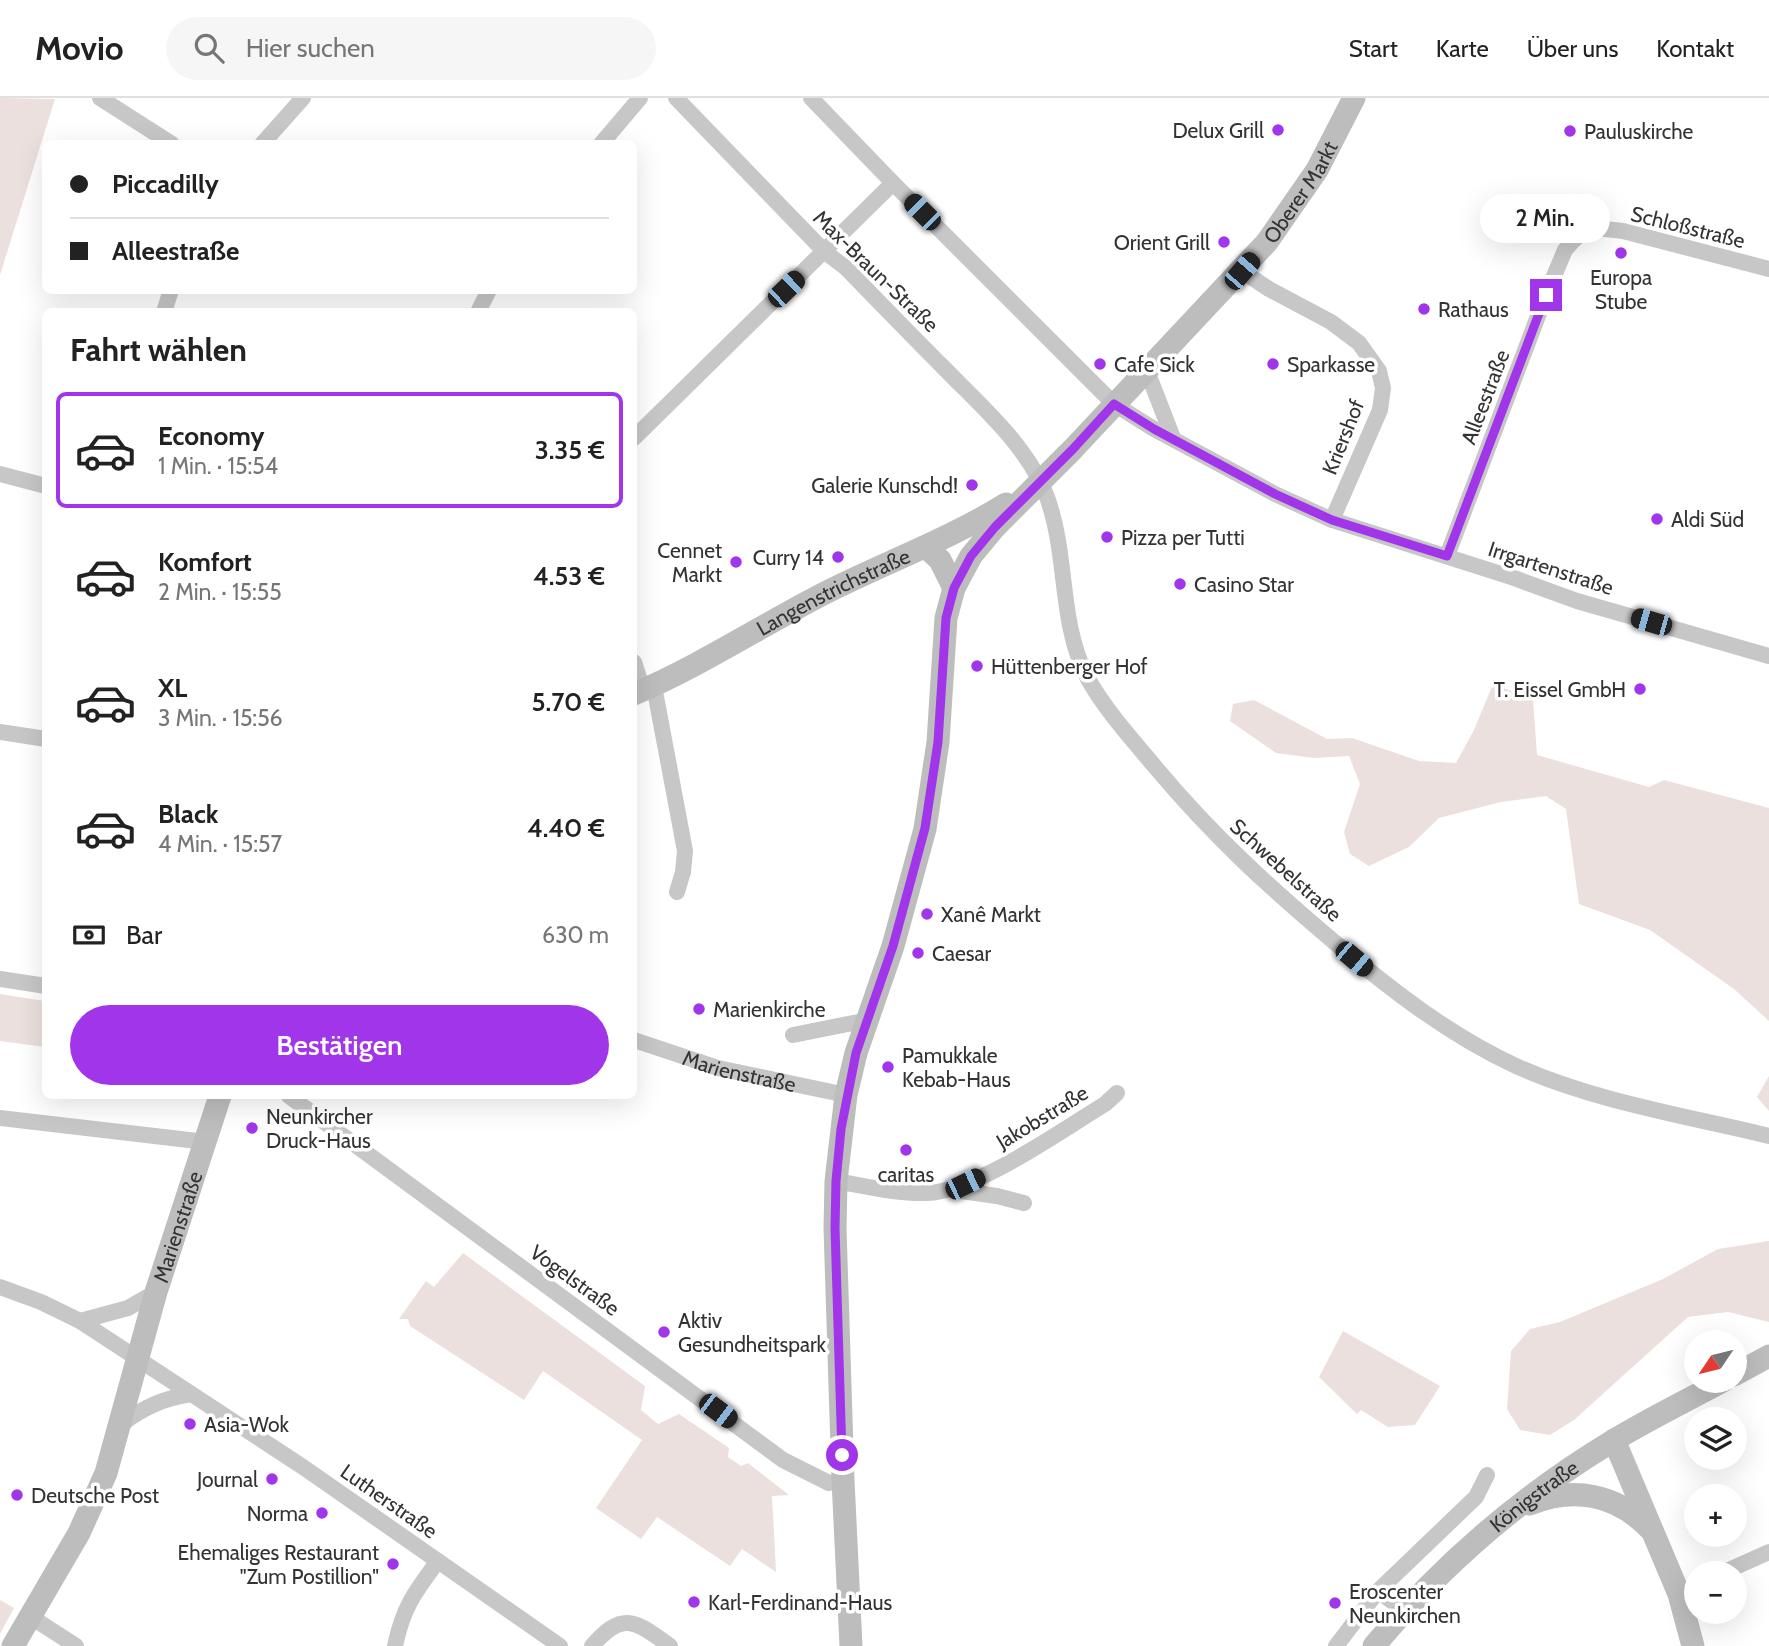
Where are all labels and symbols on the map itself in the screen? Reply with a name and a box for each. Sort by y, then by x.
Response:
place label: Delux Grill [1172,118,1264,143]
place label: Pauluskirche [1584,119,1694,144]
marker: Delux Grill [1270,122,1286,138]
marker: Pauluskirche [1562,123,1578,139]
street label: Oberer Markt [1258,137,1342,248]
car [900,190,945,234]
callout: 2 Min. [1481,194,1611,242]
street label: Schloßstraße [1628,201,1748,253]
street label: Max-Braun-Straße [808,205,944,337]
place label: Orient Grill [1114,230,1210,255]
marker: Orient Grill [1216,234,1232,250]
marker: Europa Stube [1613,245,1629,261]
car [1221,248,1264,294]
place label: Europa Stube [1590,265,1652,314]
car [764,267,809,311]
route end [1530,279,1562,311]
place label: Rathaus [1438,297,1509,322]
marker: Rathaus [1416,301,1432,317]
street label: Alleestraße [1456,346,1515,448]
place label: Cafe Sick [1114,352,1195,377]
place label: Sparkasse [1287,352,1375,377]
marker: Cafe Sick [1092,356,1108,372]
marker: Sparkasse [1265,356,1281,372]
street label: Kriershof [1317,396,1369,478]
place label: Galerie Kunschd! [811,473,958,498]
marker: Galerie Kunschd! [964,477,980,493]
place label: Aldi Süd [1671,507,1744,532]
marker: Aldi Süd [1649,511,1665,527]
place label: Pizza per Tutti [1121,525,1245,550]
marker: Pizza per Tutti [1099,529,1115,545]
street label: Irrgartenstraße [1485,536,1617,600]
place label: Cennet Markt [657,538,722,587]
street label: Langenstrichstraße [752,543,914,640]
place label: Curry 14 [753,545,824,570]
marker: Curry 14 [830,549,846,565]
marker: Cennet Markt [728,554,744,570]
place label: Casino Star [1194,572,1294,597]
marker: Casino Star [1172,576,1188,592]
car [1628,606,1675,638]
place label: Hüttenberger Hof [991,654,1148,679]
marker: Hüttenberger Hof [969,658,985,674]
place label: T. Eissel GmbH [1494,677,1626,702]
marker: T. Eissel GmbH [1632,681,1648,697]
street label: Schwebelstraße [1225,813,1347,927]
place label: Xanê Markt [941,902,1041,927]
marker: Xanê Markt [919,906,935,922]
car [1332,937,1377,981]
place label: Caesar [932,941,992,966]
marker: Caesar [910,945,926,961]
place label: Marienkirche [713,997,826,1022]
marker: Marienkirche [691,1001,707,1017]
place label: Pamukkale Kebab-Haus [902,1043,1011,1092]
street label: Marienstraße [679,1045,798,1097]
marker: Pamukkale Kebab-Haus [880,1059,896,1075]
street label: Jakobstraße [991,1080,1093,1155]
place label: Neunkircher Druck-Haus [266,1104,373,1153]
marker: Neunkircher Druck-Haus [244,1120,260,1136]
marker: caritas [898,1142,914,1158]
place label: caritas [878,1162,935,1187]
car [942,1165,989,1203]
street label: Marienstraße [147,1168,207,1286]
street label: Vogelstraße [525,1239,625,1321]
place label: Aktiv Gesundheitspark [678,1308,827,1357]
marker: Aktiv Gesundheitspark [656,1324,672,1340]
north arrow [1684,1330,1746,1393]
car [695,1390,742,1432]
place label: Asia-Wok [204,1412,289,1437]
marker: Asia-Wok [182,1416,198,1432]
route start [826,1439,858,1471]
street label: Königstraße [1484,1454,1583,1537]
street label: Lutherstraße [336,1459,442,1544]
place label: Journal [196,1467,258,1492]
marker: Journal [264,1471,280,1487]
place label: Deutsche Post [31,1483,159,1508]
marker: Deutsche Post [9,1487,25,1503]
place label: Norma [247,1501,308,1526]
marker: Norma [314,1505,330,1521]
place label: Ehemaliges Restaurant "Zum Postillion" [178,1540,379,1589]
marker: Ehemaliges Restaurant "Zum Postillion" [385,1556,401,1572]
place label: Eroscenter Neunkirchen [1349,1579,1461,1628]
place label: Karl-Ferdinand-Haus [708,1590,893,1615]
marker: Karl-Ferdinand-Haus [686,1594,702,1610]
marker: Eroscenter Neunkirchen [1327,1595,1343,1611]

